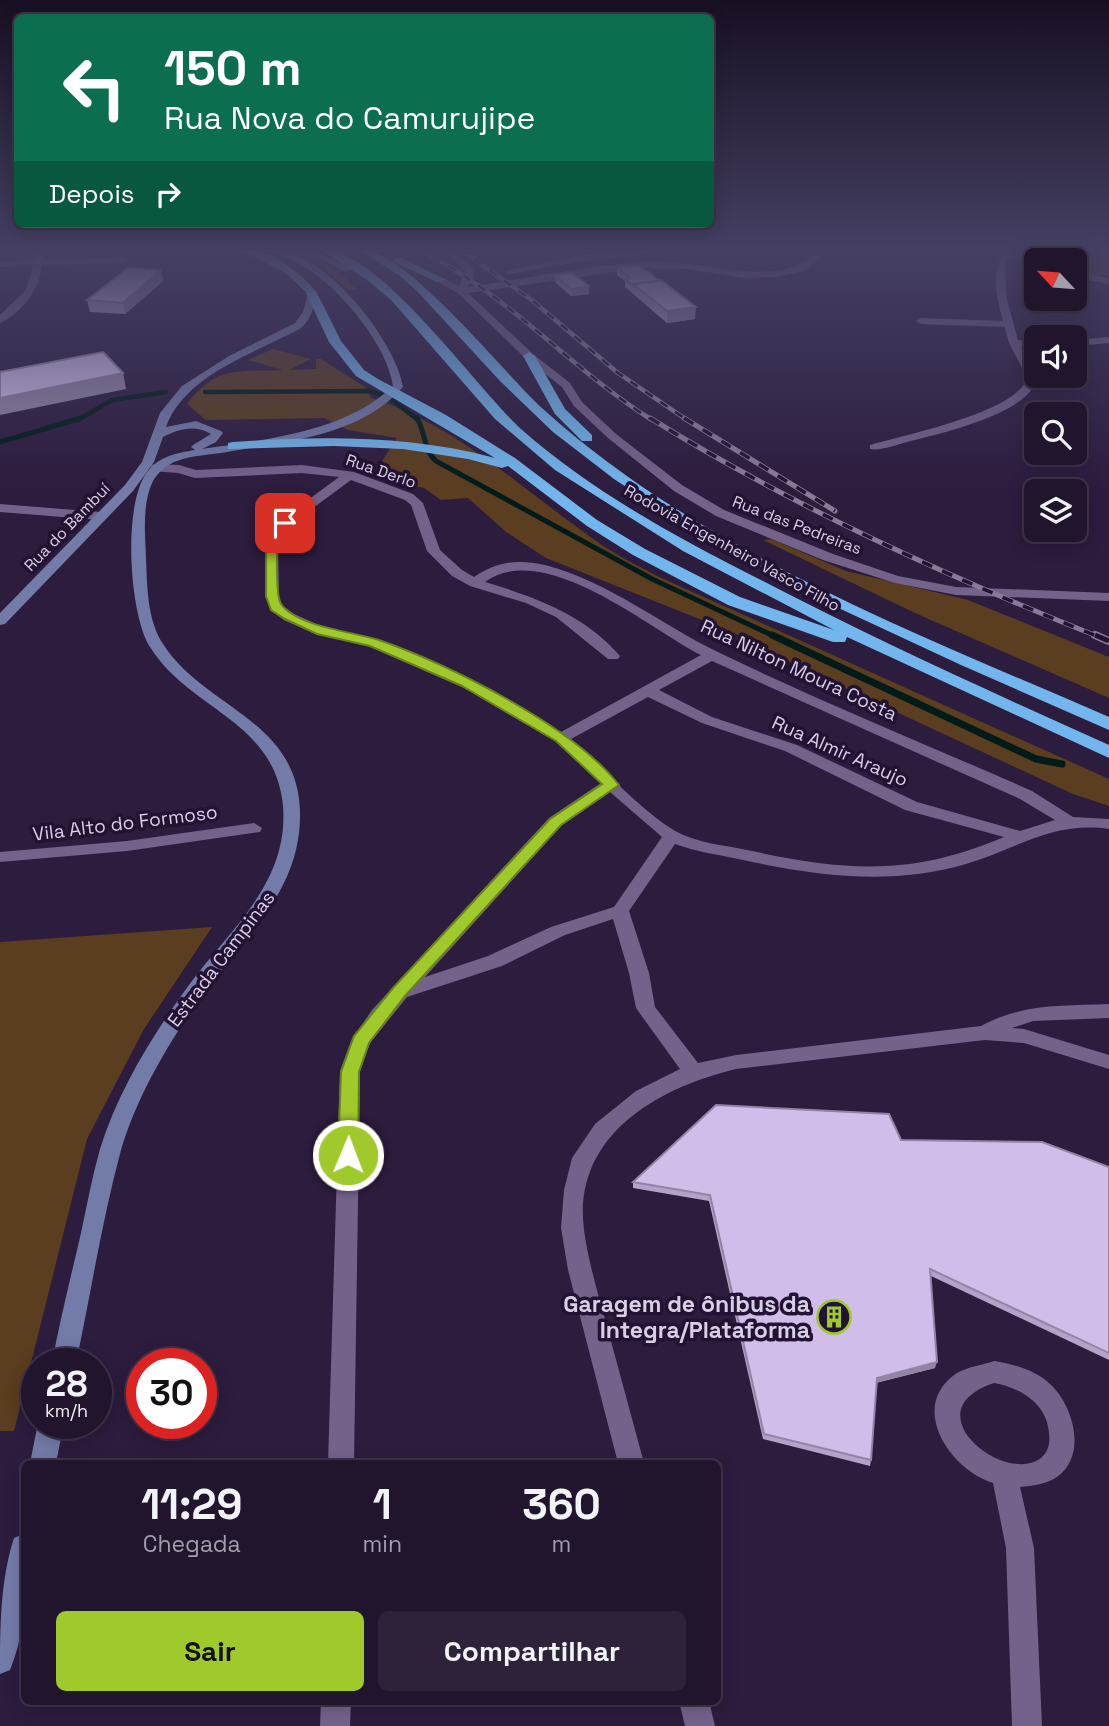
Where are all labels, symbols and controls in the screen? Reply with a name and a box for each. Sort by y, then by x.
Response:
text: 150 m [164,37,302,99]
icon: left [49,42,140,133]
text: Rua Nova do Camurujipe [164,98,536,138]
icon: right [149,175,187,213]
text: Depois [49,177,135,211]
north arrow [1024,248,1087,312]
map controls [1024,248,1087,542]
button: sound [1024,325,1087,388]
button: search [1024,402,1087,465]
street label: Rua Derlo [343,449,419,493]
street label: Rua do Bambuí [19,478,115,576]
button: layers [1024,479,1087,542]
street label: Rodovia Engenheiro Vasco Filho [620,480,844,616]
street label: Rua das Pedreiras [729,491,865,559]
pin [255,493,315,553]
icon: arrive [266,504,304,542]
street label: Rua Nilton Moura Costa [697,613,901,727]
street label: Rua Almir Araujo [768,710,912,792]
street label: Vila Alto do Formoso [31,799,219,847]
street label: Estrada Campinas [162,886,280,1032]
position arrow [311,1118,385,1192]
place label: Garagem de ônibus da Integra/Plataforma [563,1289,810,1345]
building icon: Garagem de ônibus da Integra/Plataforma [815,1298,853,1336]
speed limit sign: 30 [126,1348,217,1439]
text: 28 [46,1362,87,1406]
text: km/h [45,1399,88,1422]
text: 11:29 [141,1478,242,1531]
text: 1 [373,1478,392,1531]
text: 360 [522,1478,601,1531]
text: Chegada [143,1529,241,1559]
text: min [362,1529,402,1559]
text: m [552,1529,571,1559]
button: Sair [56,1611,364,1691]
button: Compartilhar [378,1611,686,1691]

